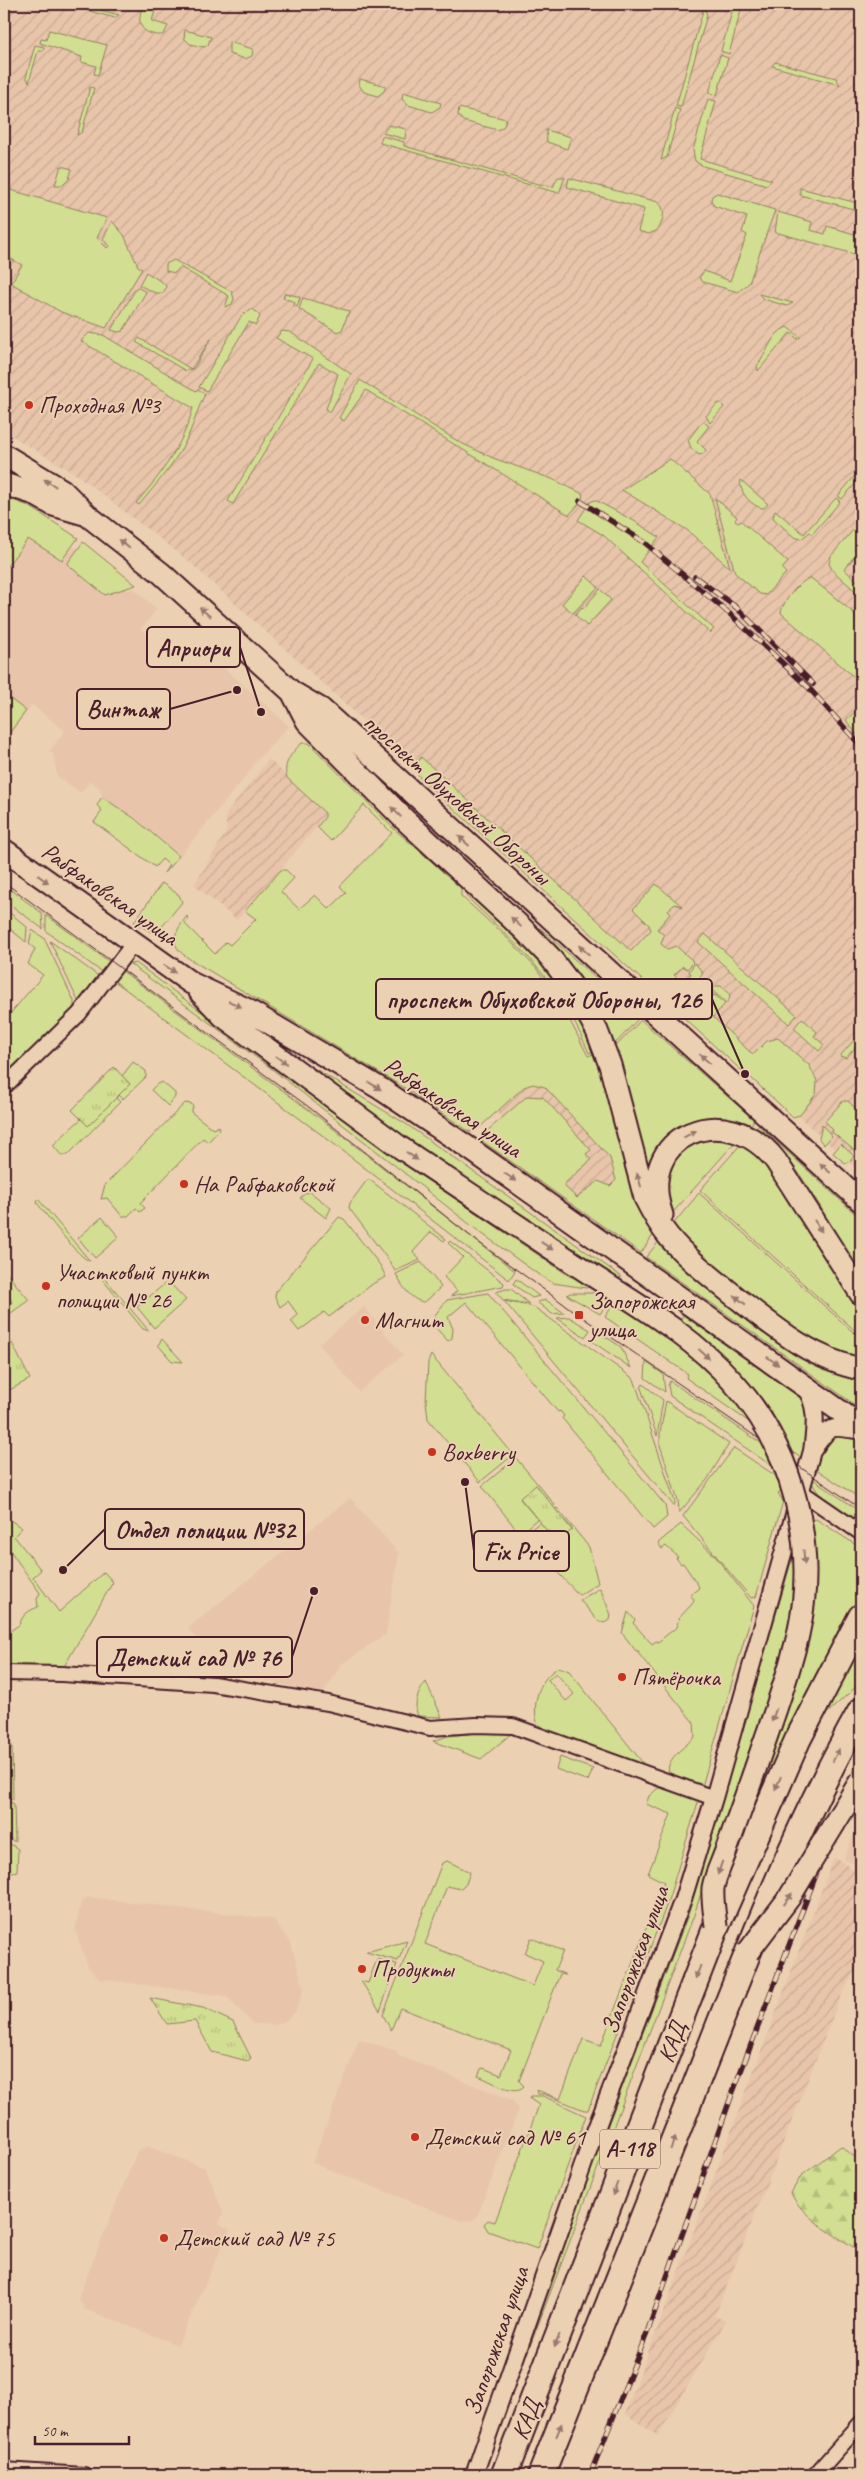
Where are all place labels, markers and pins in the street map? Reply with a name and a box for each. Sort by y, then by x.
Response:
place label: Проходная №3 [39,390,163,420]
marker: Проходная №3 [23,399,35,411]
callout: Априори [147,627,240,667]
callout: Винтаж [77,689,170,729]
callout: проспект Обуховской Обороны, 126 [376,979,712,1019]
place label: На Рабфаковской [194,1169,337,1199]
marker: На Рабфаковской [178,1178,190,1190]
place label: Участковый пункт полиции № 26 [56,1257,210,1315]
marker: Участковый пункт полиции № 26 [40,1280,52,1292]
place label: Запорожская улица [587,1286,696,1344]
place label: Магнит [375,1305,444,1335]
marker: Запорожская улица [573,1309,585,1321]
marker: Магнит [359,1314,371,1326]
place label: Boxberry [442,1437,517,1467]
marker: Boxberry [426,1446,438,1458]
callout: Отдел полиции №32 [105,1509,304,1549]
callout: Fix Price [474,1531,569,1571]
callout: Детский сад № 76 [97,1637,292,1677]
place label: Пятёрочка [632,1662,721,1692]
marker: Пятёрочка [616,1671,628,1683]
place label: Продукты [372,1954,456,1984]
marker: Продукты [356,1963,368,1975]
place label: Детский сад № 61 [425,2122,587,2152]
marker: Детский сад № 61 [409,2131,421,2143]
place label: Детский сад № 75 [174,2223,336,2253]
marker: Детский сад № 75 [158,2232,170,2244]

